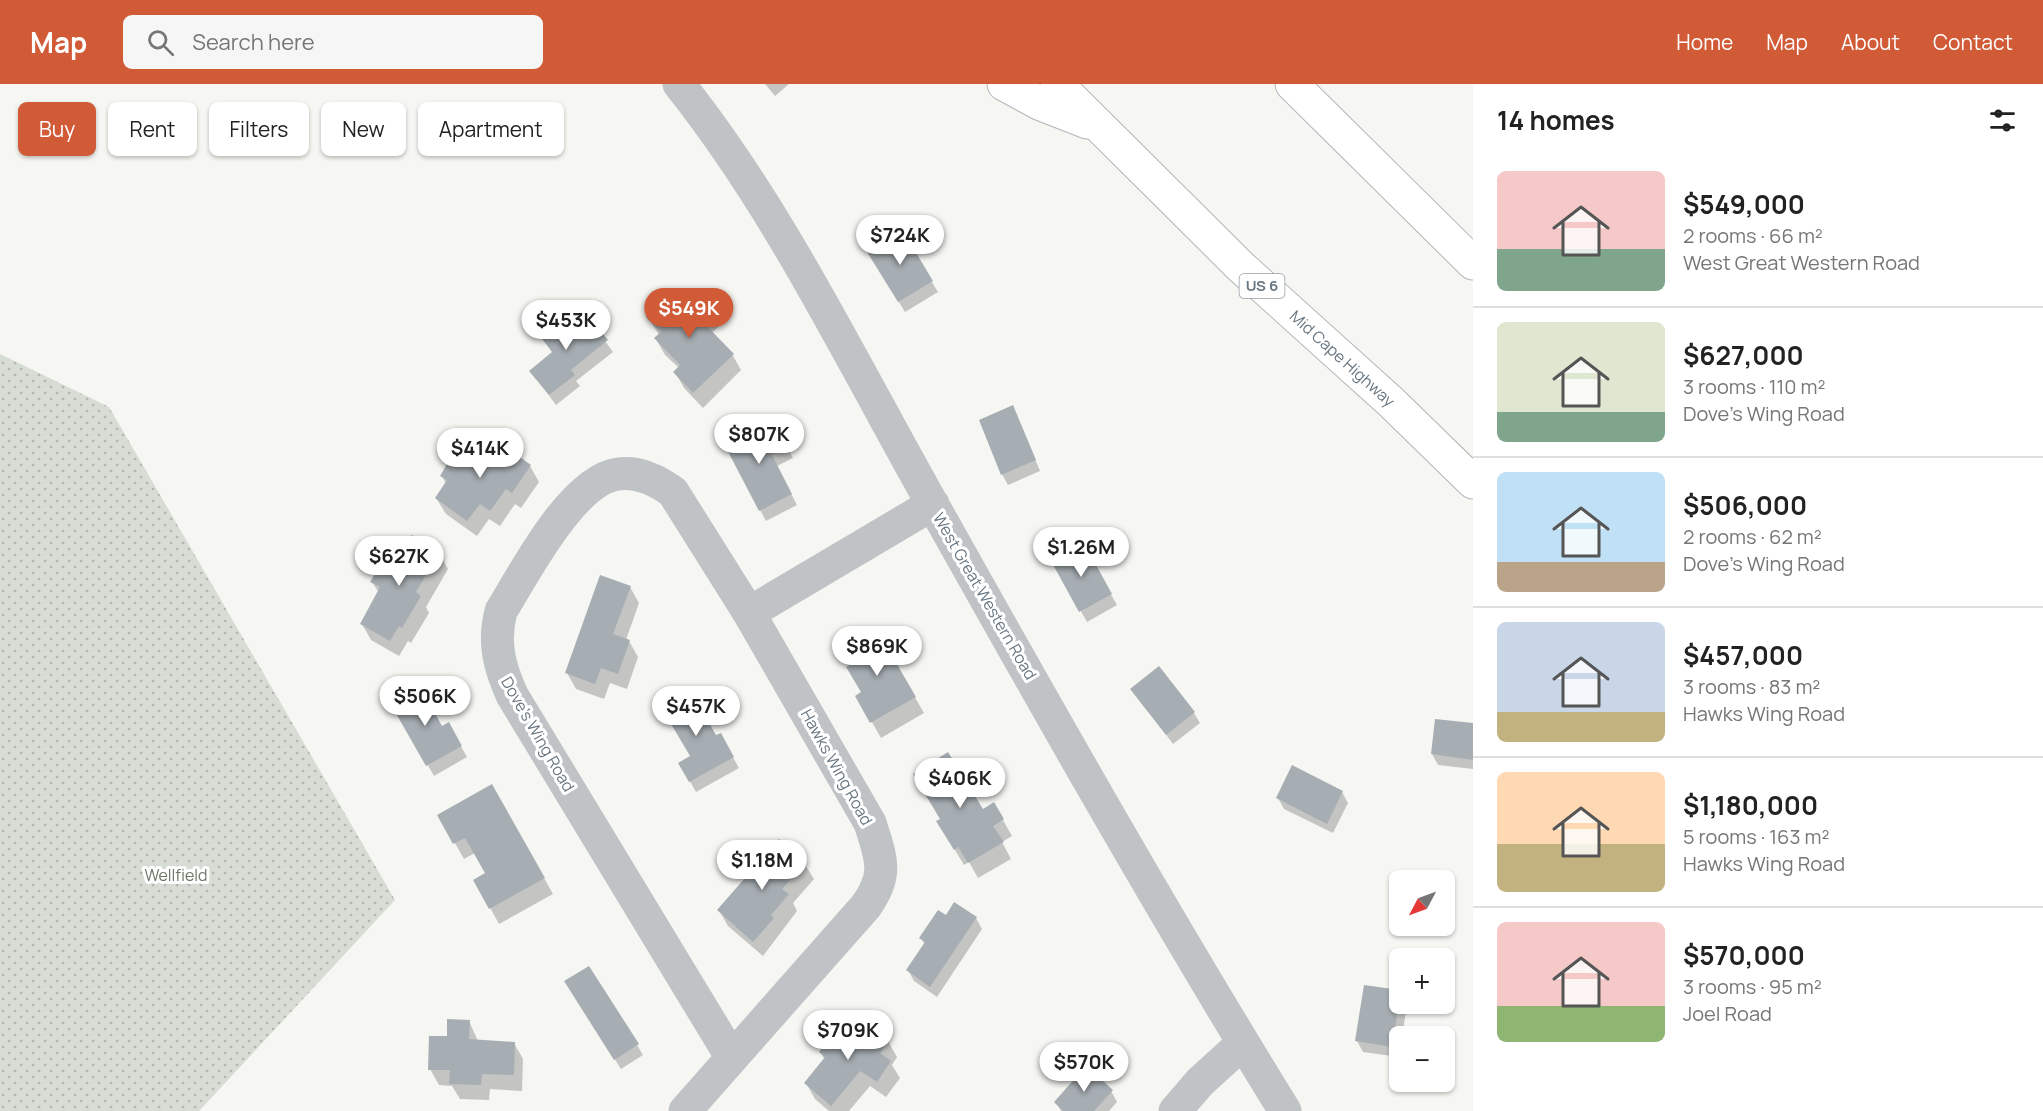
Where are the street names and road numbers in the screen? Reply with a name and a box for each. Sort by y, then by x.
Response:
road number: US 6 [1240,274,1284,298]
street label: Mid Cape Highway [1285,305,1400,412]
street label: West Great Western Road [928,508,1042,684]
street label: Dove's Wing Road [496,672,580,796]
street label: Hawks Wing Road [796,705,878,829]

